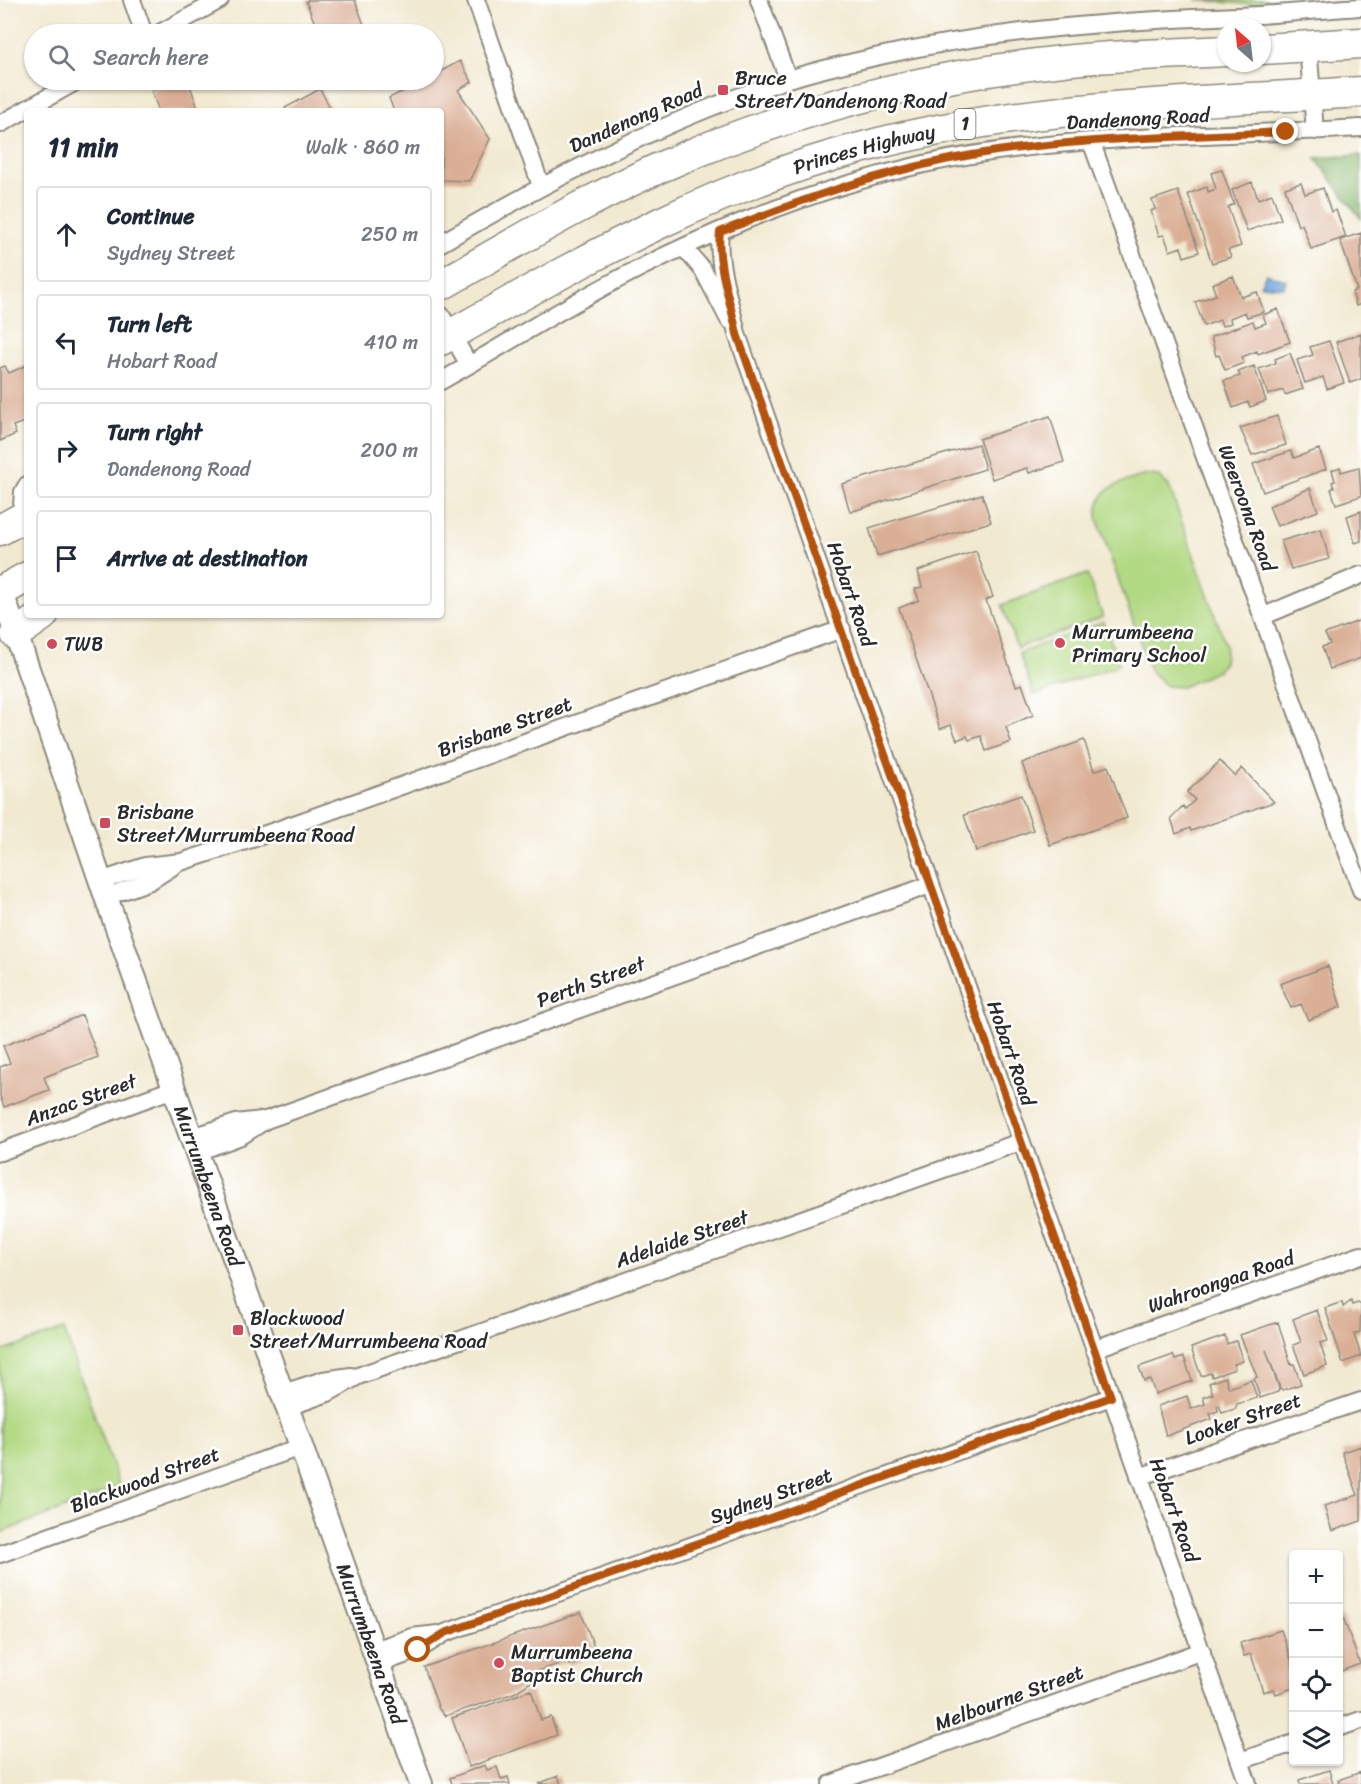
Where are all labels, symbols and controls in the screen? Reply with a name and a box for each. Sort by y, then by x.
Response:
north arrow [1217,18,1271,72]
search box [24,24,444,90]
text: Search here [93,38,209,77]
icon: search [45,41,78,74]
place label: Bruce Street/Dandenong Road [735,61,948,119]
street label: Dandenong Road [563,72,710,163]
marker: Bruce Street/Dandenong Road [716,83,730,97]
street label: Dandenong Road [1066,98,1212,140]
road number: 1 [954,109,976,139]
street label: Princes Highway [788,113,939,184]
route end [1272,118,1298,144]
text: 11 min [48,124,118,170]
text: Walk · 860 m [306,130,420,165]
text: Continue [107,197,195,236]
text: 250 m [361,217,418,252]
icon: ahead [50,218,83,251]
text: Sydney Street [107,236,235,271]
text: Turn left [107,305,192,344]
text: 410 m [364,325,418,360]
icon: left [50,326,83,359]
text: Hobart Road [107,344,216,379]
text: Turn right [107,413,202,452]
text: 200 m [361,433,418,468]
icon: right [50,434,83,467]
street label: Weeroona Road [1208,440,1287,578]
text: Dandenong Road [107,452,250,487]
street label: Hobart Road [817,537,886,653]
text: Arrive at destination [107,539,308,578]
icon: arrive [50,542,83,575]
place label: Murrumbeena Primary School [1072,615,1207,673]
place label: TWB [64,627,104,662]
marker: Murrumbeena Primary School [1053,636,1067,650]
marker: TWB [45,637,59,651]
street label: Brisbane Street [433,686,577,768]
place label: Brisbane Street/Murrumbeena Road [117,795,356,853]
marker: Brisbane Street/Murrumbeena Road [98,816,112,830]
street label: Perth Street [532,946,651,1018]
street label: Hobart Road [977,996,1046,1112]
street label: Anzac Street [20,1063,142,1137]
street label: Murrumbeena Road [164,1100,254,1273]
street label: Adelaide Street [610,1200,754,1278]
street label: Wahroongaa Road [1143,1240,1300,1323]
place label: Blackwood Street/Murrumbeena Road [250,1301,489,1359]
marker: Blackwood Street/Murrumbeena Road [231,1323,245,1337]
street label: Looker Street [1180,1383,1306,1455]
street label: Blackwood Street [65,1437,225,1523]
street label: Hobart Road [1139,1453,1210,1569]
street label: Sydney Street [705,1458,838,1534]
map controls [1289,1550,1343,1766]
button: + [1289,1550,1343,1604]
street label: Murrumbeena Road [326,1558,416,1731]
button: − [1289,1604,1343,1658]
place label: Murrumbeena Baptist Church [511,1635,643,1693]
route start [404,1636,430,1662]
street label: Melbourne Street [929,1655,1089,1741]
marker: Murrumbeena Baptist Church [492,1656,506,1670]
button: locate [1289,1658,1343,1712]
button: layers [1289,1712,1343,1766]

